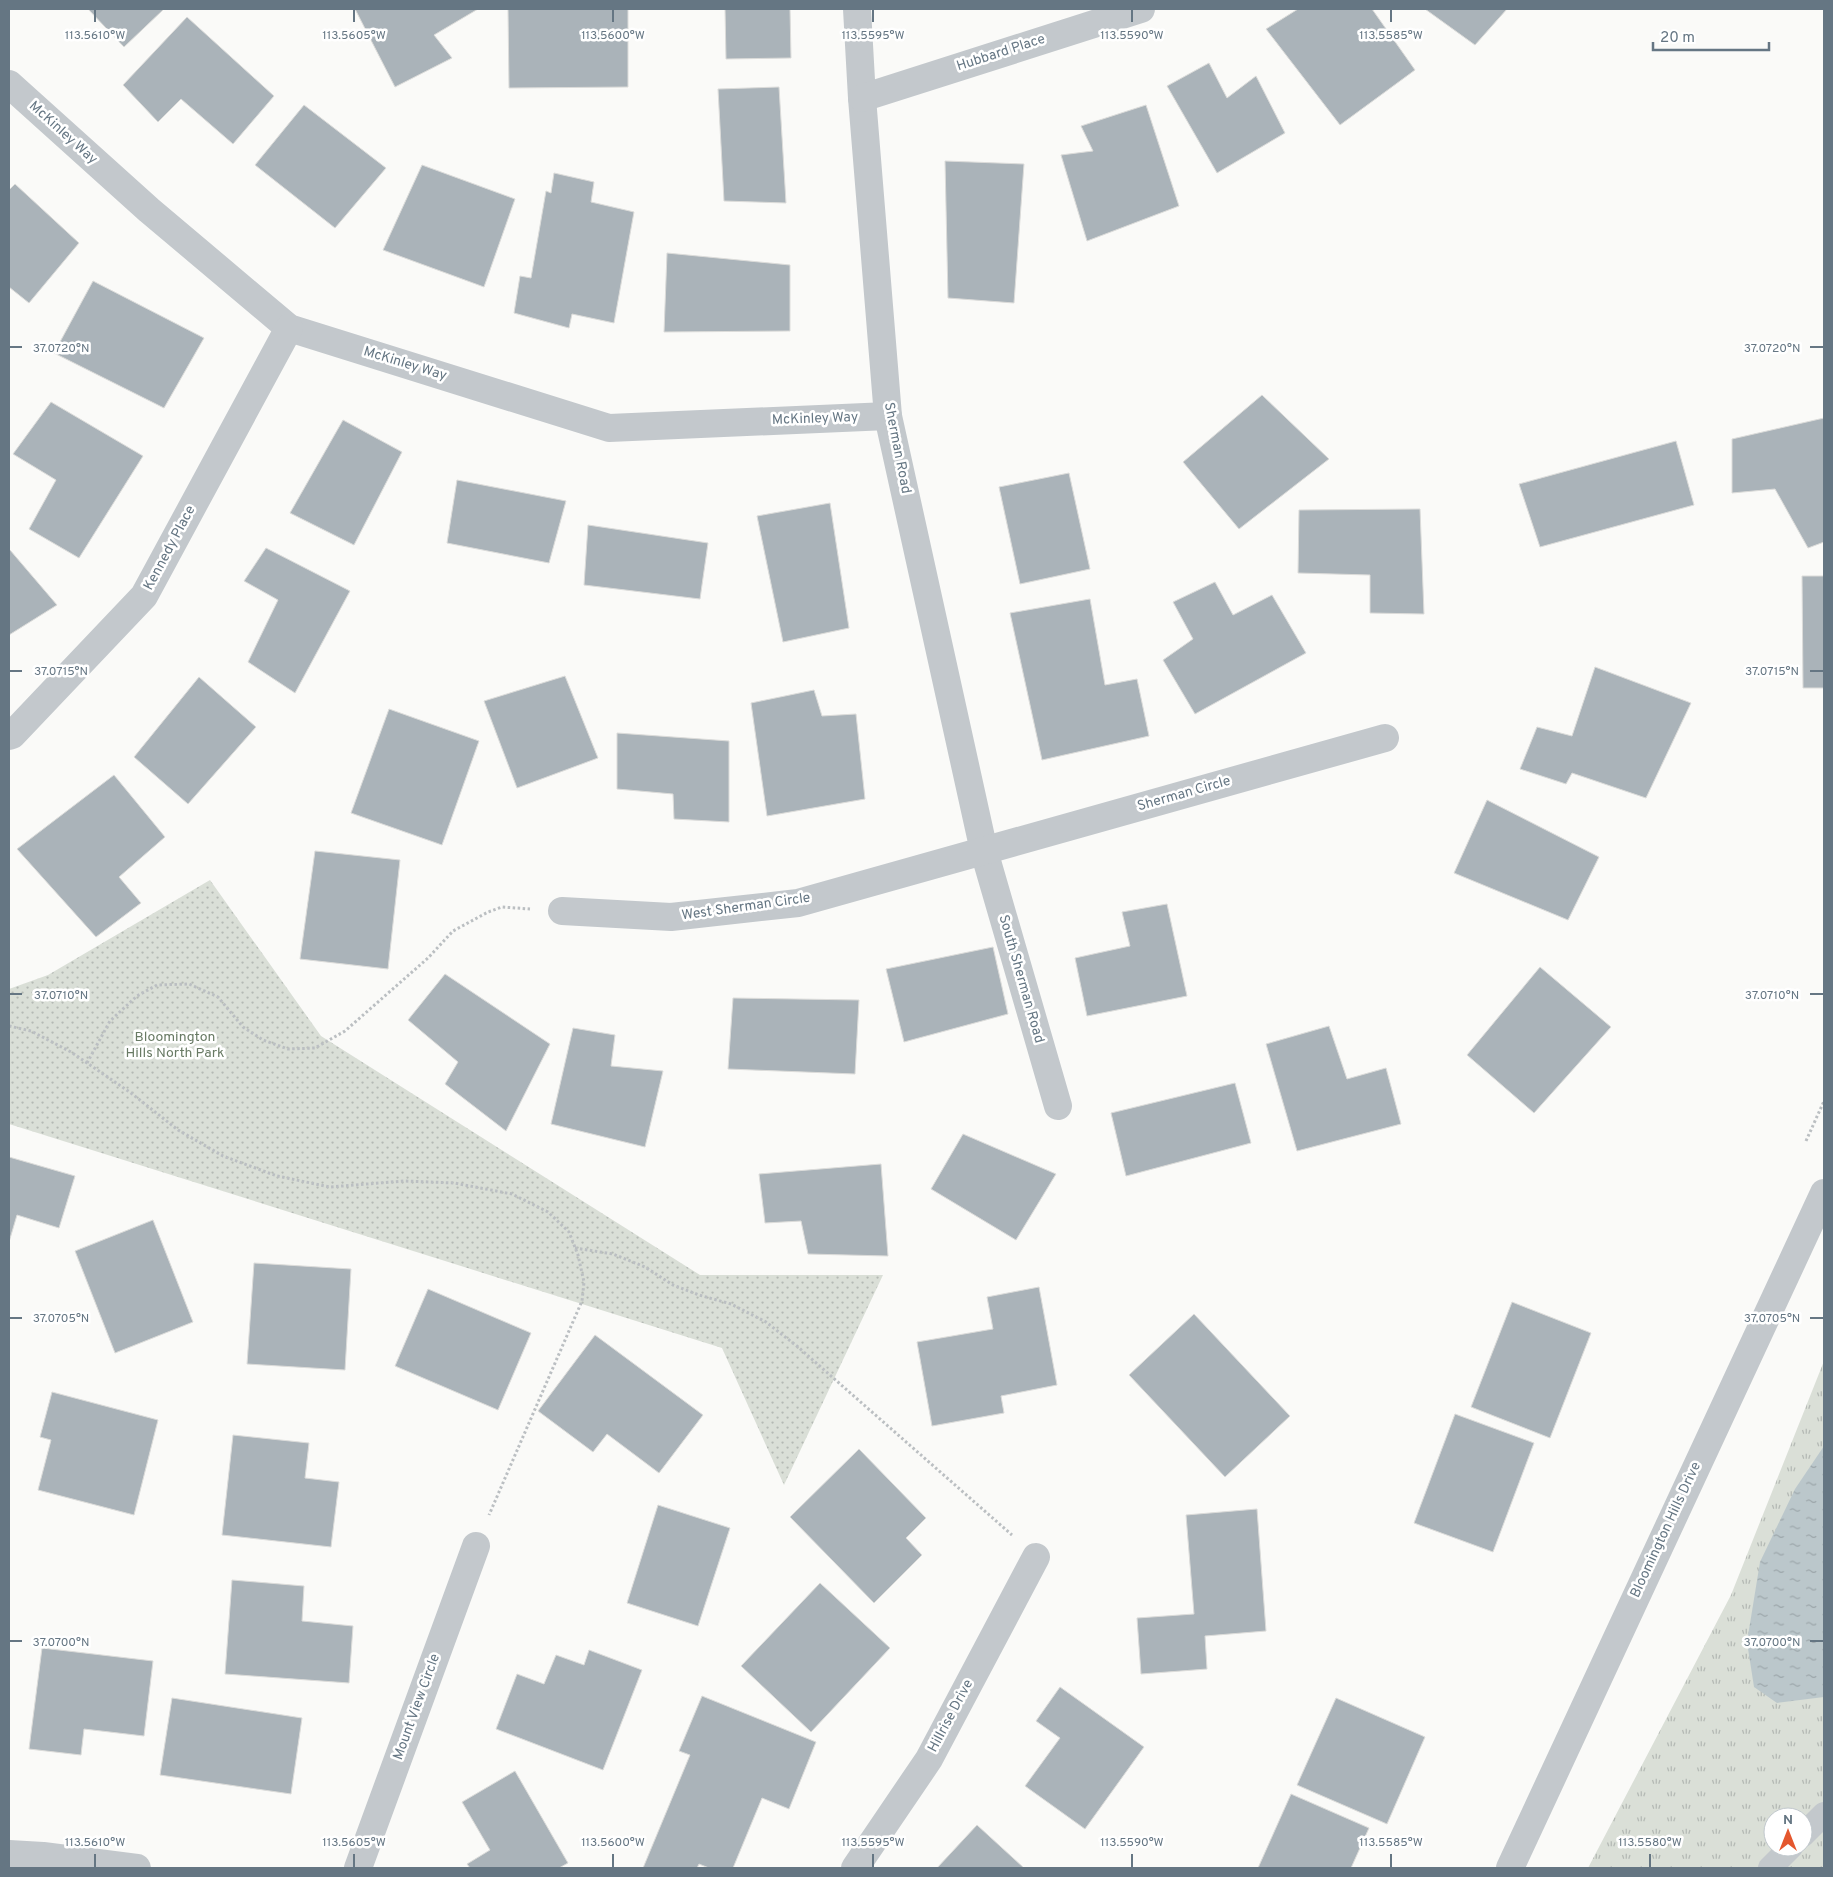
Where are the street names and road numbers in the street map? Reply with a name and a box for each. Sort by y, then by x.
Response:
street label: Hubbard Place [955,31,1047,75]
street label: McKinley Way [25,98,101,168]
street label: McKinley Way [361,343,449,385]
street label: Sherman Road [880,401,914,495]
street label: McKinley Way [772,409,858,429]
street label: Kennedy Place [140,503,200,593]
street label: Sherman Circle [1135,773,1233,815]
street label: West Sherman Circle [680,890,812,924]
street label: South Sherman Road [995,913,1047,1045]
street label: Bloomington Hills Drive [1627,1459,1705,1601]
street label: Mount View Circle [390,1651,444,1763]
street label: Hillrise Drive [925,1677,977,1755]

